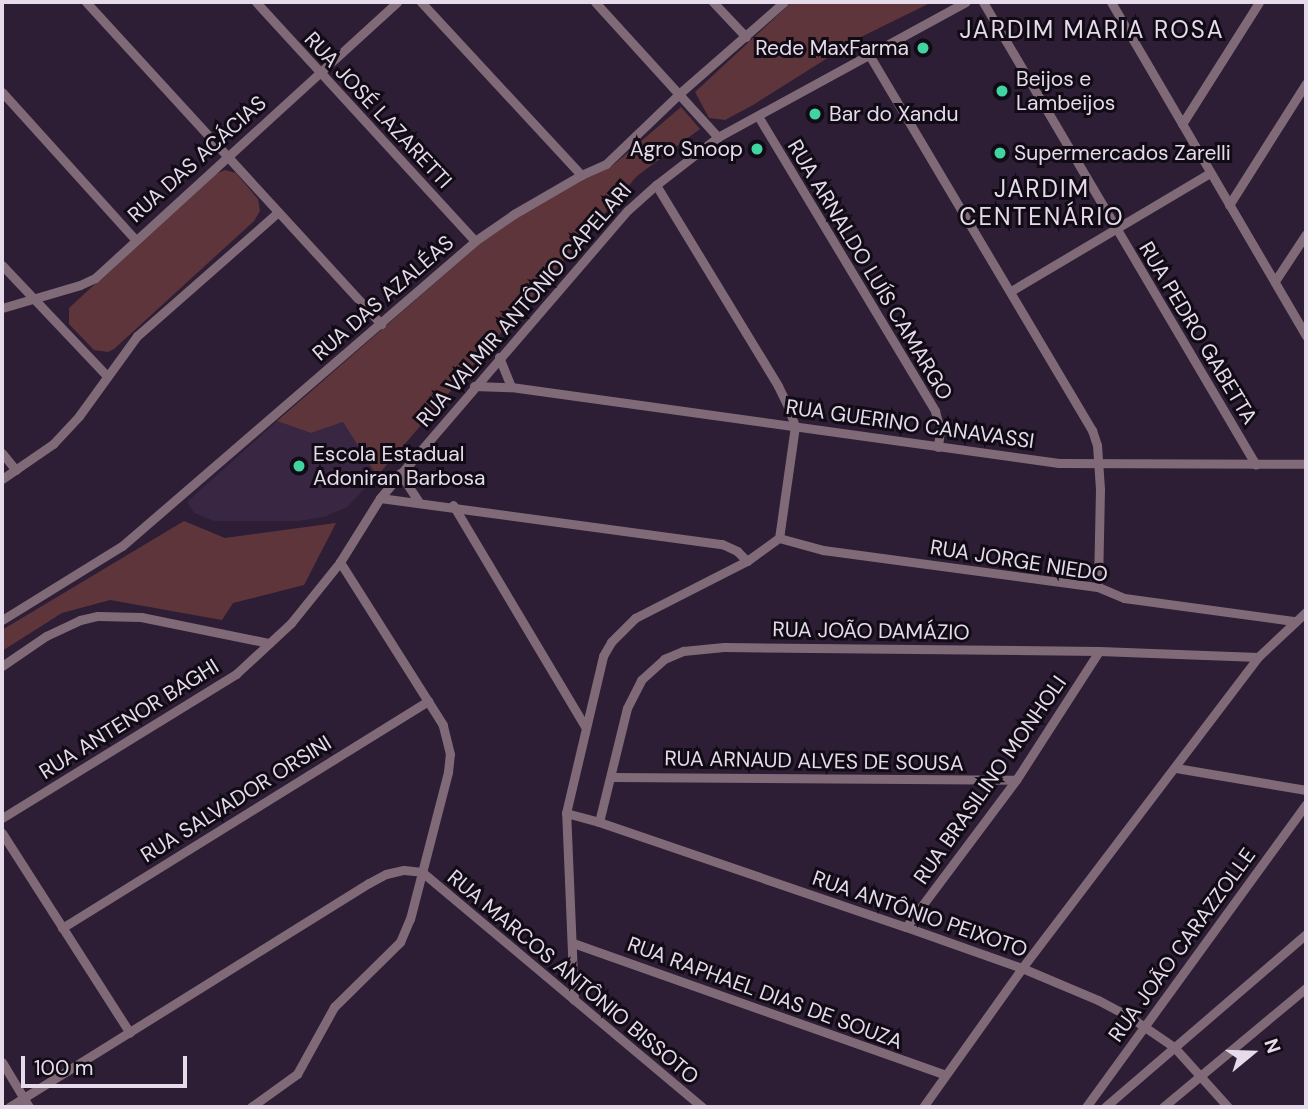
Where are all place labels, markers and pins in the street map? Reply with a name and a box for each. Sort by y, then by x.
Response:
place label: Rede MaxFarma [755,35,909,61]
marker: Rede MaxFarma [915,40,931,56]
place label: Beijos e Lambeijos [1016,66,1115,116]
marker: Beijos e Lambeijos [994,83,1010,99]
place label: Bar do Xandu [829,101,959,127]
marker: Bar do Xandu [807,106,823,122]
place label: Agro Snoop [630,136,743,162]
place label: Supermercados Zarelli [1014,140,1231,166]
marker: Agro Snoop [749,141,765,157]
marker: Supermercados Zarelli [992,145,1008,161]
place label: Escola Estadual Adoniran Barbosa [313,441,485,491]
marker: Escola Estadual Adoniran Barbosa [291,458,307,474]

